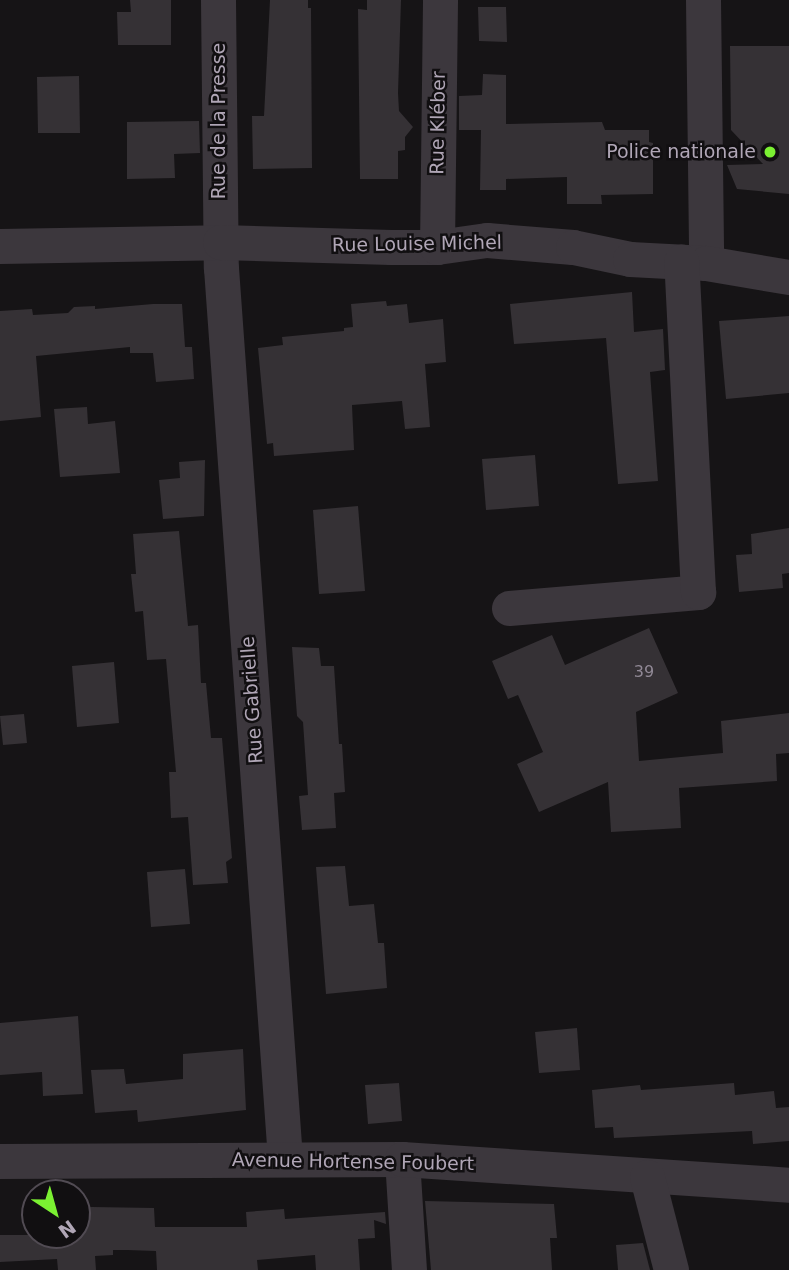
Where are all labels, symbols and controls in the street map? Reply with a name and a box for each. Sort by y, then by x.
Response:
street label: Rue de la Presse [208,43,230,199]
street label: Rue Kléber [426,71,450,175]
place label: Police nationale [606,141,756,163]
marker: Police nationale [762,144,778,160]
street label: Rue Louise Michel [332,231,502,257]
street label: Rue Gabrielle [236,636,268,764]
house number: 39 [634,662,654,682]
street label: Avenue Hortense Foubert [232,1148,474,1176]
north arrow [21,1179,91,1249]
text: N [54,1216,80,1243]

